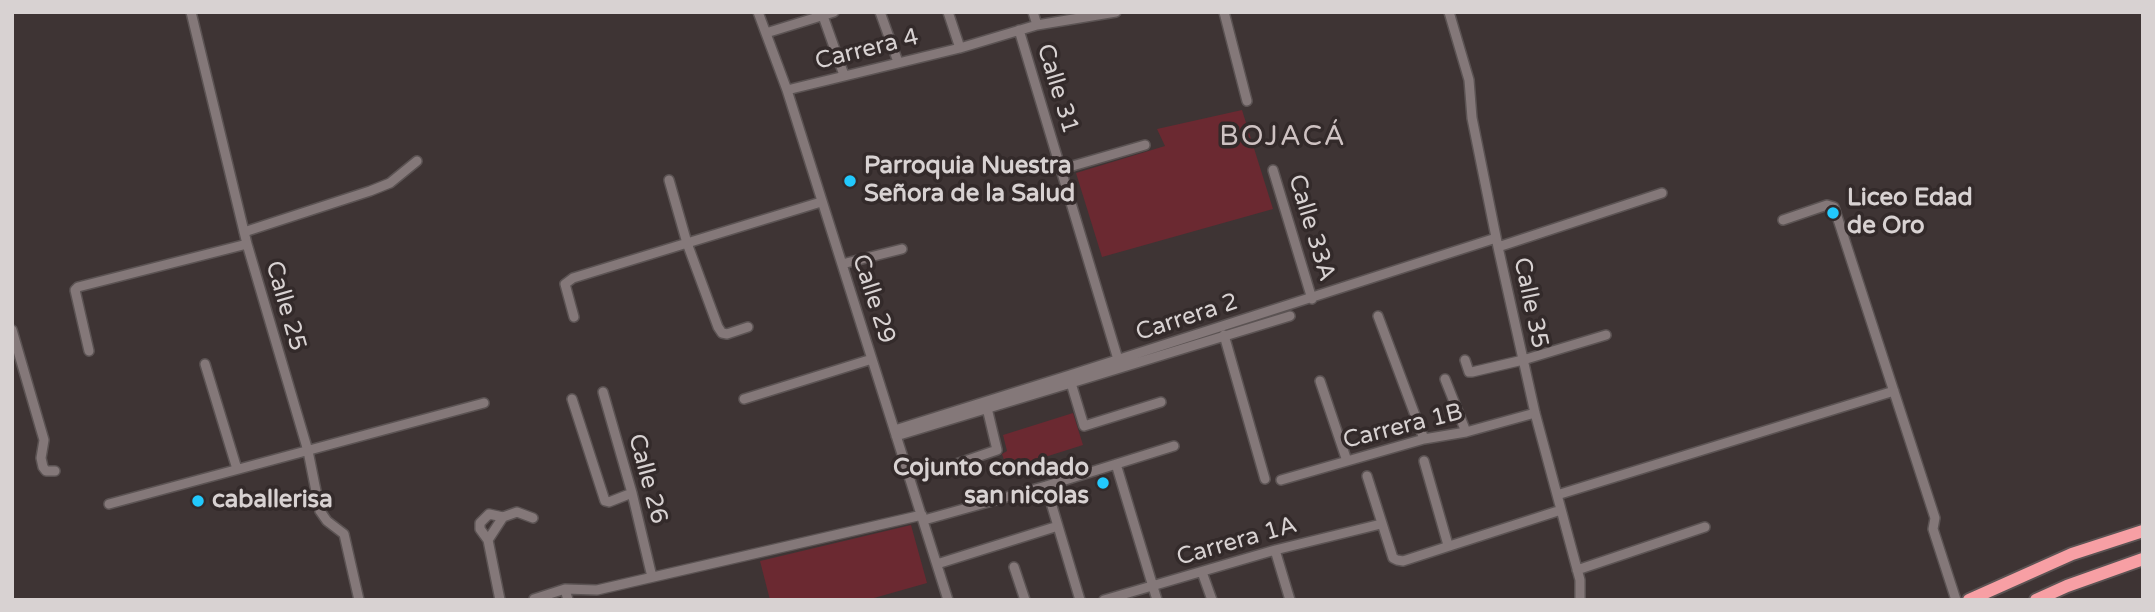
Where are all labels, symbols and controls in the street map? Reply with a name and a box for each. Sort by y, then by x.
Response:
street label: Carrera 4 [812,23,922,77]
street label: Calle 31 [1030,41,1084,137]
district label: BOJACÁ [1220,121,1346,155]
place label: Parroquia Nuestra Señora de la Salud [864,153,1075,209]
street label: Calle 33A [1281,171,1341,285]
marker: Parroquia Nuestra Señora de la Salud [842,173,858,189]
place label: Liceo Edad de Oro [1847,185,1973,241]
marker: Liceo Edad de Oro [1825,205,1841,221]
street label: Calle 29 [845,251,901,347]
street label: Calle 35 [1506,255,1554,351]
street label: Calle 25 [258,258,312,354]
street label: Carrera 2 [1132,288,1242,348]
street label: Carrera 1B [1340,398,1466,456]
street label: Calle 26 [621,431,673,527]
place label: Cojunto condado san nicolas [893,455,1089,511]
marker: Cojunto condado san nicolas [1095,475,1111,491]
place label: caballerisa [212,487,333,515]
marker: caballerisa [190,493,206,509]
street label: Carrera 1A [1174,511,1300,573]

